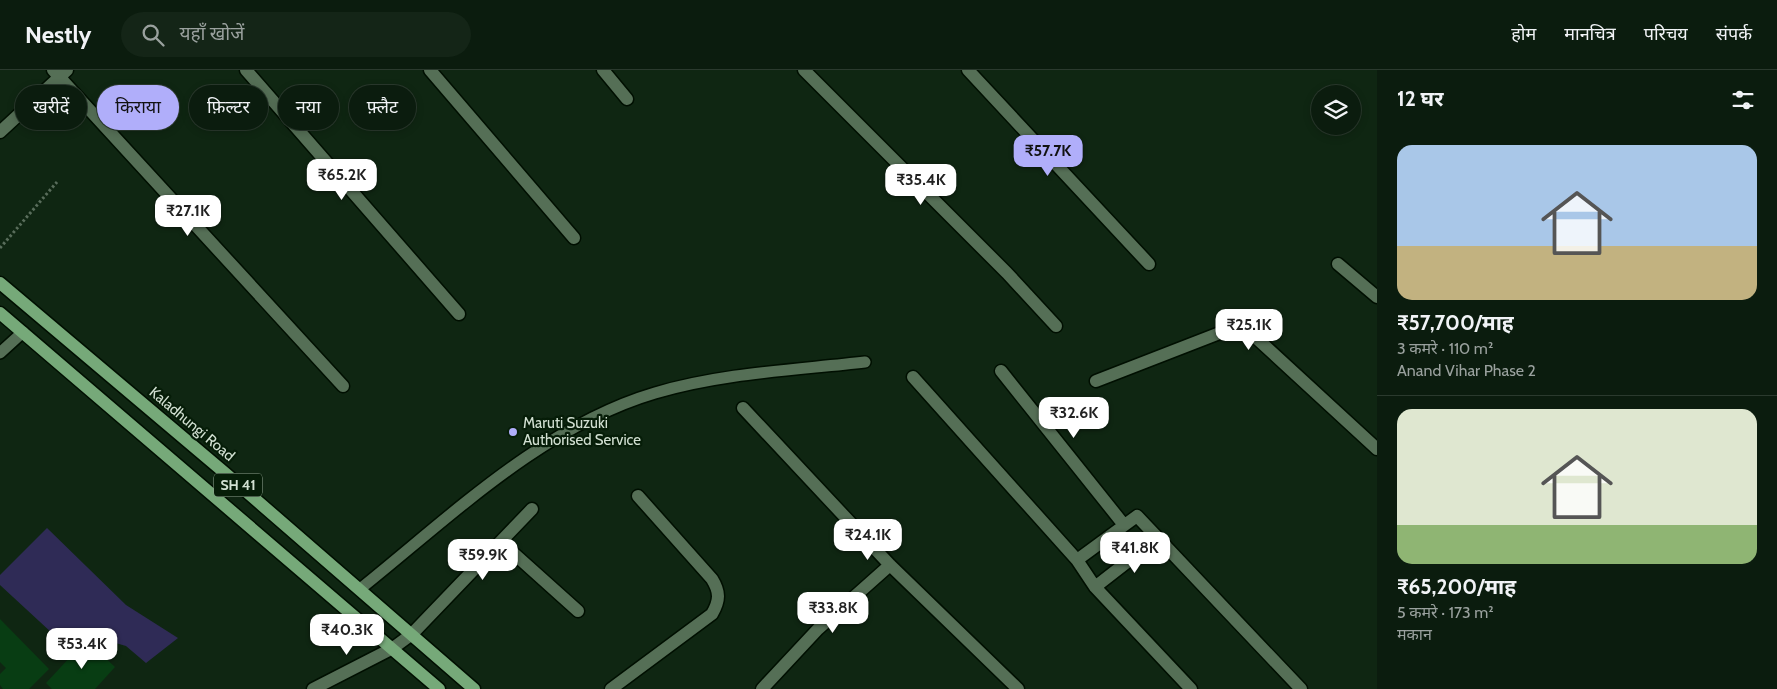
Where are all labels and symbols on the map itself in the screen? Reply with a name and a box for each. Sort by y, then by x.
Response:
pin: ₹57.7K [1007,134,1089,177]
pin: ₹65.2K [301,158,383,201]
pin: ₹35.4K [880,164,962,206]
pin: ₹27.1K [147,194,229,237]
pin: ₹25.1K [1208,308,1290,351]
street label: Kaladhungi Road [146,383,238,465]
pin: ₹32.6K [1033,396,1115,439]
place label: Maruti Suzuki Authorised Service [523,414,641,449]
marker: Maruti Suzuki Authorised Service [507,426,519,438]
road number: SH 41 [214,474,262,496]
pin: ₹24.1K [827,518,909,561]
pin: ₹41.8K [1094,532,1176,574]
pin: ₹59.9K [442,538,524,581]
pin: ₹33.8K [792,592,874,634]
pin: ₹40.3K [306,614,388,656]
pin: ₹53.4K [41,628,123,670]

